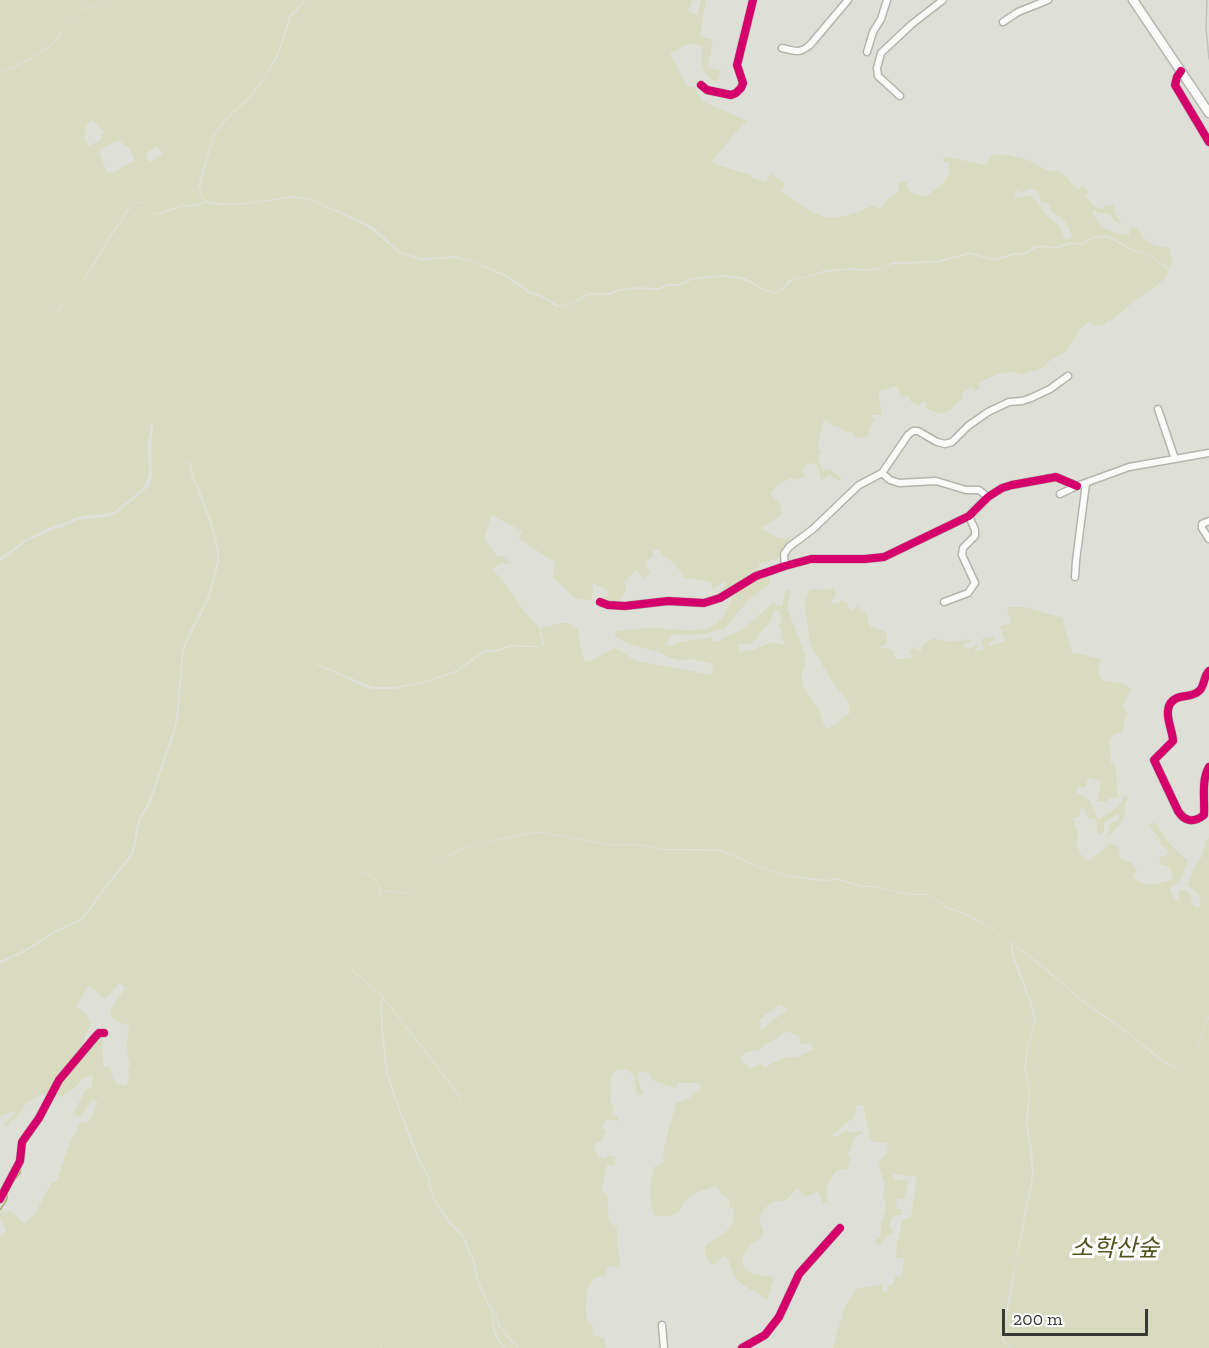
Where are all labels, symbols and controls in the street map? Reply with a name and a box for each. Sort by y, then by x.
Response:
park label: 소학산숲 [1071,1235,1159,1263]
scale bar [1005,1297,1150,1335]
text: 200 m [1013,1308,1063,1330]

